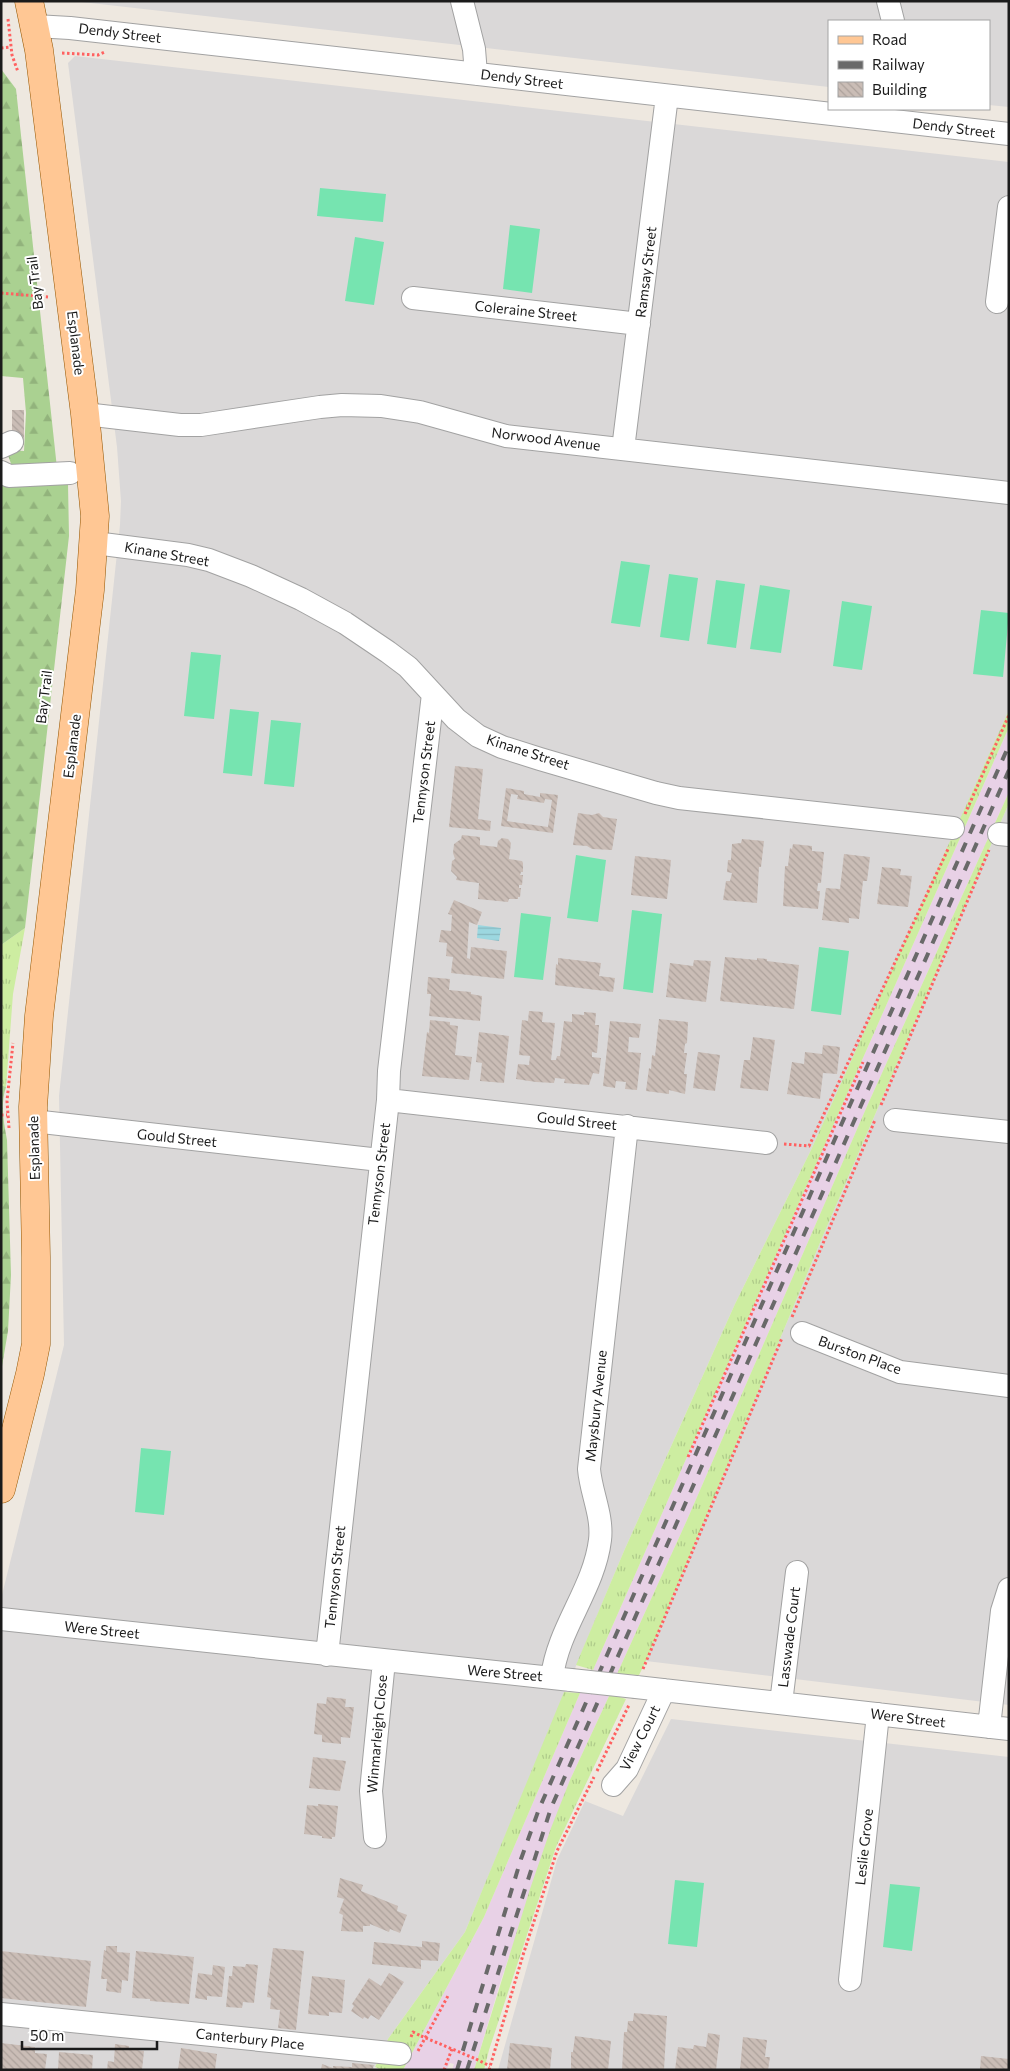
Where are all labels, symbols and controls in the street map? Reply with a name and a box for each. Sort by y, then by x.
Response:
street label: Dendy Street [78,19,163,46]
legend [828,20,990,110]
text: Road [872,30,907,48]
text: Railway [872,55,925,73]
street label: Dendy Street [480,65,565,92]
text: Building [872,80,927,98]
street label: Dendy Street [912,114,997,141]
street label: Ramsay Street [631,225,660,319]
street label: Bay Trail [23,255,46,311]
street label: Coleraine Street [474,297,578,324]
street label: Esplanade [64,310,89,376]
street label: Norwood Avenue [491,423,602,454]
street label: Kinane Street [123,538,211,569]
street label: Bay Trail [32,669,55,725]
street label: Esplanade [59,713,84,779]
street label: Tennyson Street [409,719,438,824]
street label: Kinane Street [485,730,572,773]
street label: Gould Street [536,1108,618,1133]
street label: Esplanade [24,1115,43,1181]
street label: Tennyson Street [364,1121,393,1226]
street label: Gould Street [136,1125,218,1150]
street label: Burston Place [816,1332,904,1377]
street label: Maysbury Avenue [581,1349,610,1463]
street label: Tennyson Street [321,1524,348,1629]
street label: Lasswade Court [774,1585,803,1688]
street label: Were Street [64,1617,141,1642]
street label: Were Street [467,1661,544,1684]
street label: Winmarleigh Close [363,1674,390,1794]
street label: View Court [616,1702,663,1773]
street label: Were Street [869,1704,947,1731]
street label: Leslie Grove [851,1808,876,1886]
scale bar [22,2018,158,2050]
street label: Canterbury Place [195,2024,305,2053]
text: 50 m [30,2026,64,2044]

